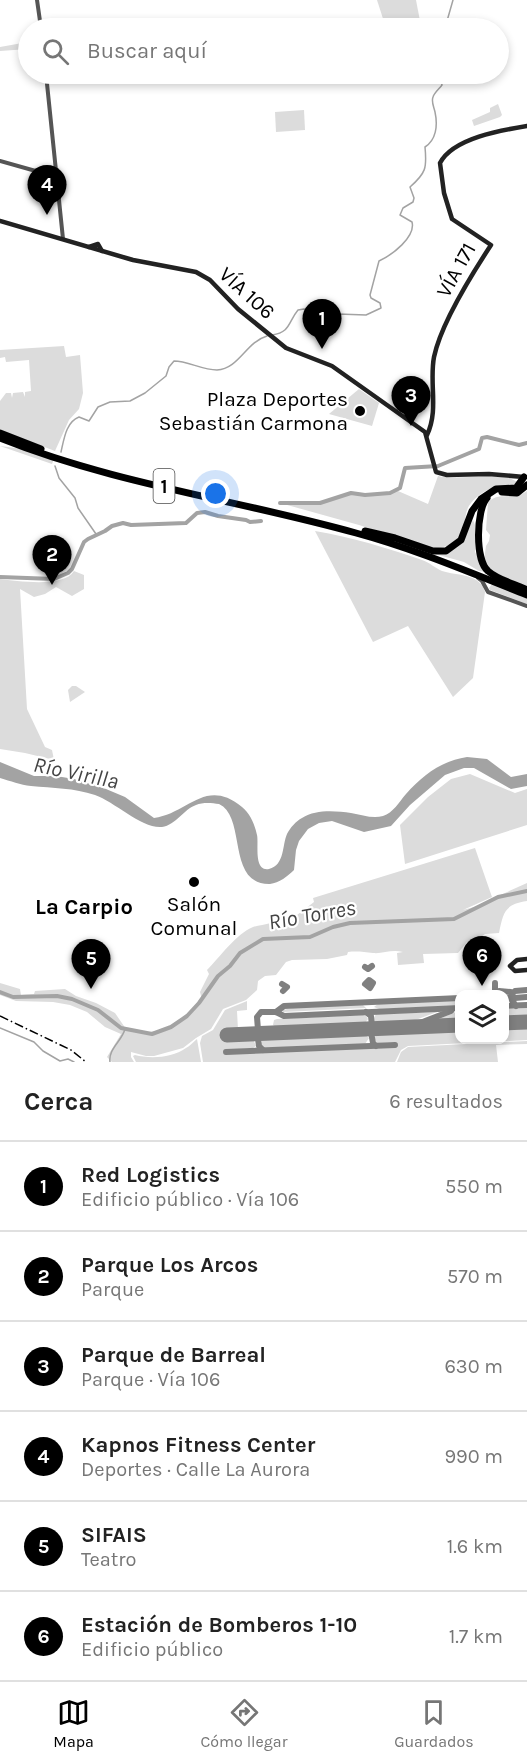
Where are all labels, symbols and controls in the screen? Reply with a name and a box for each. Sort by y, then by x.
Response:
search box [18,18,509,84]
icon: search [39,35,72,68]
text: Buscar aquí [87,38,207,64]
pin: 4 [28,166,66,215]
street label: VÍA 171 [431,239,481,301]
street label: VÍA 106 [214,262,280,324]
pin: 1 [302,300,342,349]
pin: 3 [392,376,430,426]
place label: Plaza Deportes Sebastián Carmona [159,387,348,435]
marker: Plaza Deportes Sebastián Carmona [353,404,367,418]
road number: 1 [154,469,174,503]
your location [201,479,230,508]
pin: 2 [32,536,72,585]
water label: Río Virilla [31,751,121,795]
marker: Salón Comunal [187,875,201,889]
place label: Salón Comunal [151,892,237,940]
district label: La Carpio [35,894,133,920]
water label: Río Torres [266,895,358,935]
pin: 6 [462,936,502,986]
pin: 5 [72,940,110,989]
map controls [455,990,509,1044]
button: layers [455,990,509,1044]
text: Cerca [24,1086,93,1117]
text: 6 resultados [389,1090,503,1113]
text: Red Logistics [81,1162,220,1188]
text: 1 [40,1175,47,1198]
text: 550 m [445,1175,503,1198]
text: Edificio público · Vía 106 [81,1188,299,1211]
text: Parque Los Arcos [81,1252,258,1278]
text: 2 [37,1265,50,1288]
text: 570 m [447,1265,503,1288]
text: Parque [81,1278,144,1301]
text: Parque de Barreal [81,1342,266,1368]
text: 3 [37,1355,50,1378]
text: 630 m [444,1355,503,1378]
text: Parque · Vía 106 [81,1368,220,1391]
text: Kapnos Fitness Center [81,1432,315,1458]
text: 4 [38,1445,49,1468]
text: 990 m [444,1445,503,1468]
text: Deportes · Calle La Aurora [81,1458,310,1481]
text: SIFAIS [81,1522,147,1548]
text: 5 [38,1535,49,1558]
text: 1.6 km [447,1535,503,1558]
text: Teatro [81,1548,136,1571]
text: Estación de Bomberos 1-10 [81,1612,357,1638]
text: 6 [37,1625,50,1648]
text: 1.7 km [449,1625,503,1648]
text: Edificio público [81,1638,223,1661]
tab: Mapa [53,1696,94,1751]
tab: Cómo llegar [201,1696,287,1751]
tab: Guardados [394,1696,474,1751]

